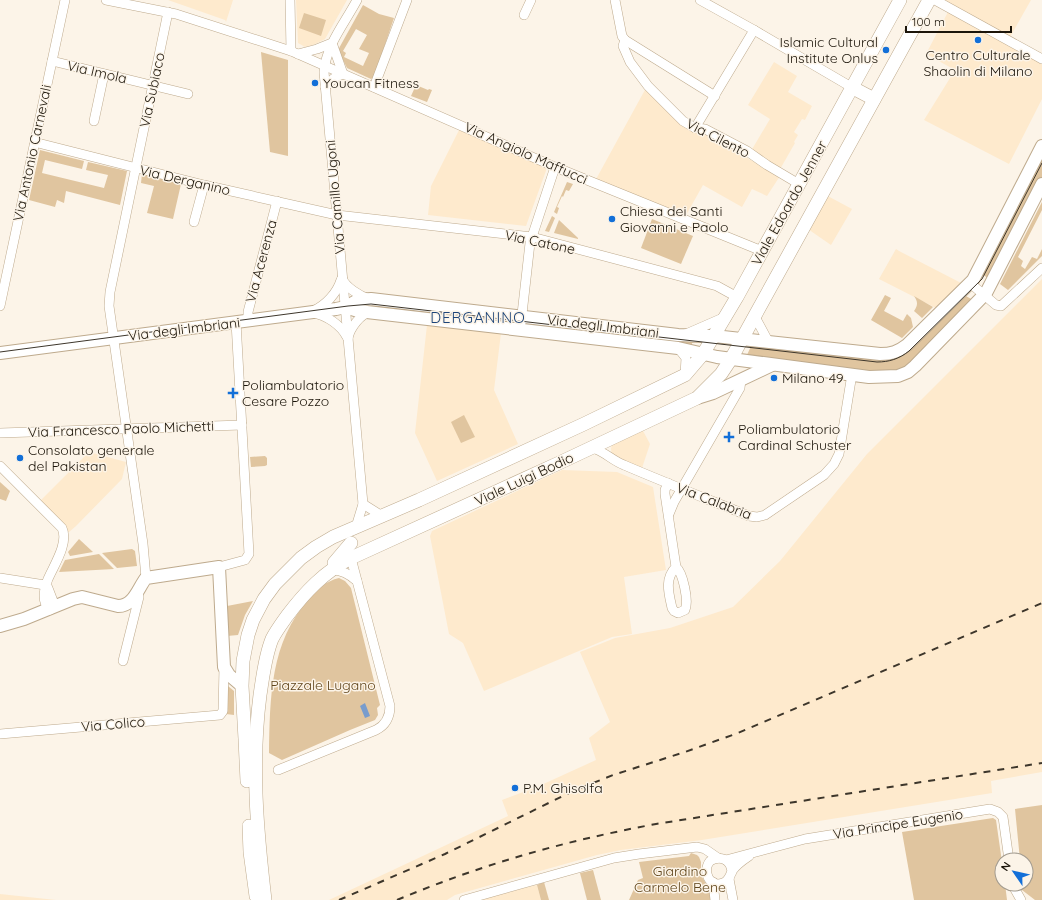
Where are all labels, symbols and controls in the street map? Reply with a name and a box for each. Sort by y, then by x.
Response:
scale bar [906,8,1011,34]
text: 100 m [912,14,945,29]
place label: Islamic Cultural Institute Onlus [779,33,878,67]
marker: Centro Culturale Shaolin di Milano [973,35,983,45]
marker: Islamic Cultural Institute Onlus [881,45,891,55]
place label: Centro Culturale Shaolin di Milano [923,46,1033,80]
street label: Via Subiaco [135,51,169,129]
street label: Via Imola [65,56,129,88]
place label: Youcan Fitness [323,74,419,92]
marker: Youcan Fitness [310,78,320,88]
street label: Via Antonio Carnevali [9,83,55,223]
street label: Via Cilento [683,114,753,162]
street label: Via Angiolo Maffucci [462,118,590,188]
street label: Viale Edoardo Jenner [747,137,831,269]
street label: Via Camillo Ugoni [321,139,349,255]
street label: Via Derganino [138,161,232,199]
place label: Chiesa dei Santi Giovanni e Paolo [620,202,728,236]
marker: Chiesa dei Santi Giovanni e Paolo [607,214,617,224]
street label: Via Acerenza [241,218,281,304]
street label: Via Catone [503,226,577,258]
district label: DERGANINO [430,308,526,327]
street label: Via degli Imbriani [546,310,660,342]
street label: Via degli Imbriani [127,313,241,345]
place label: Milano 49 [782,369,844,387]
marker: Milano 49 [769,373,779,383]
place label: Poliambulatorio Cesare Pozzo [242,376,344,410]
marker: Poliambulatorio Cesare Pozzo [227,387,239,399]
street label: Via Francesco Paolo Michetti [28,417,214,441]
place label: Poliambulatorio Cardinal Schuster [738,420,852,454]
marker: Poliambulatorio Cardinal Schuster [723,431,735,443]
place label: Consolato generale del Pakistan [28,441,155,475]
street label: Viale Luigi Bodio [472,448,576,510]
marker: Consolato generale del Pakistan [15,453,25,463]
street label: Via Calabria [674,478,754,524]
park label: Piazzale Lugano [270,676,376,694]
street label: Via Colico [80,712,146,736]
place label: P.M. Ghisolfa [523,779,603,797]
marker: P.M. Ghisolfa [510,783,520,793]
street label: Via Principe Eugenio [832,805,964,843]
north arrow [994,852,1034,892]
text: N [998,859,1014,874]
park label: Giardino Carmelo Bene [634,862,726,896]

